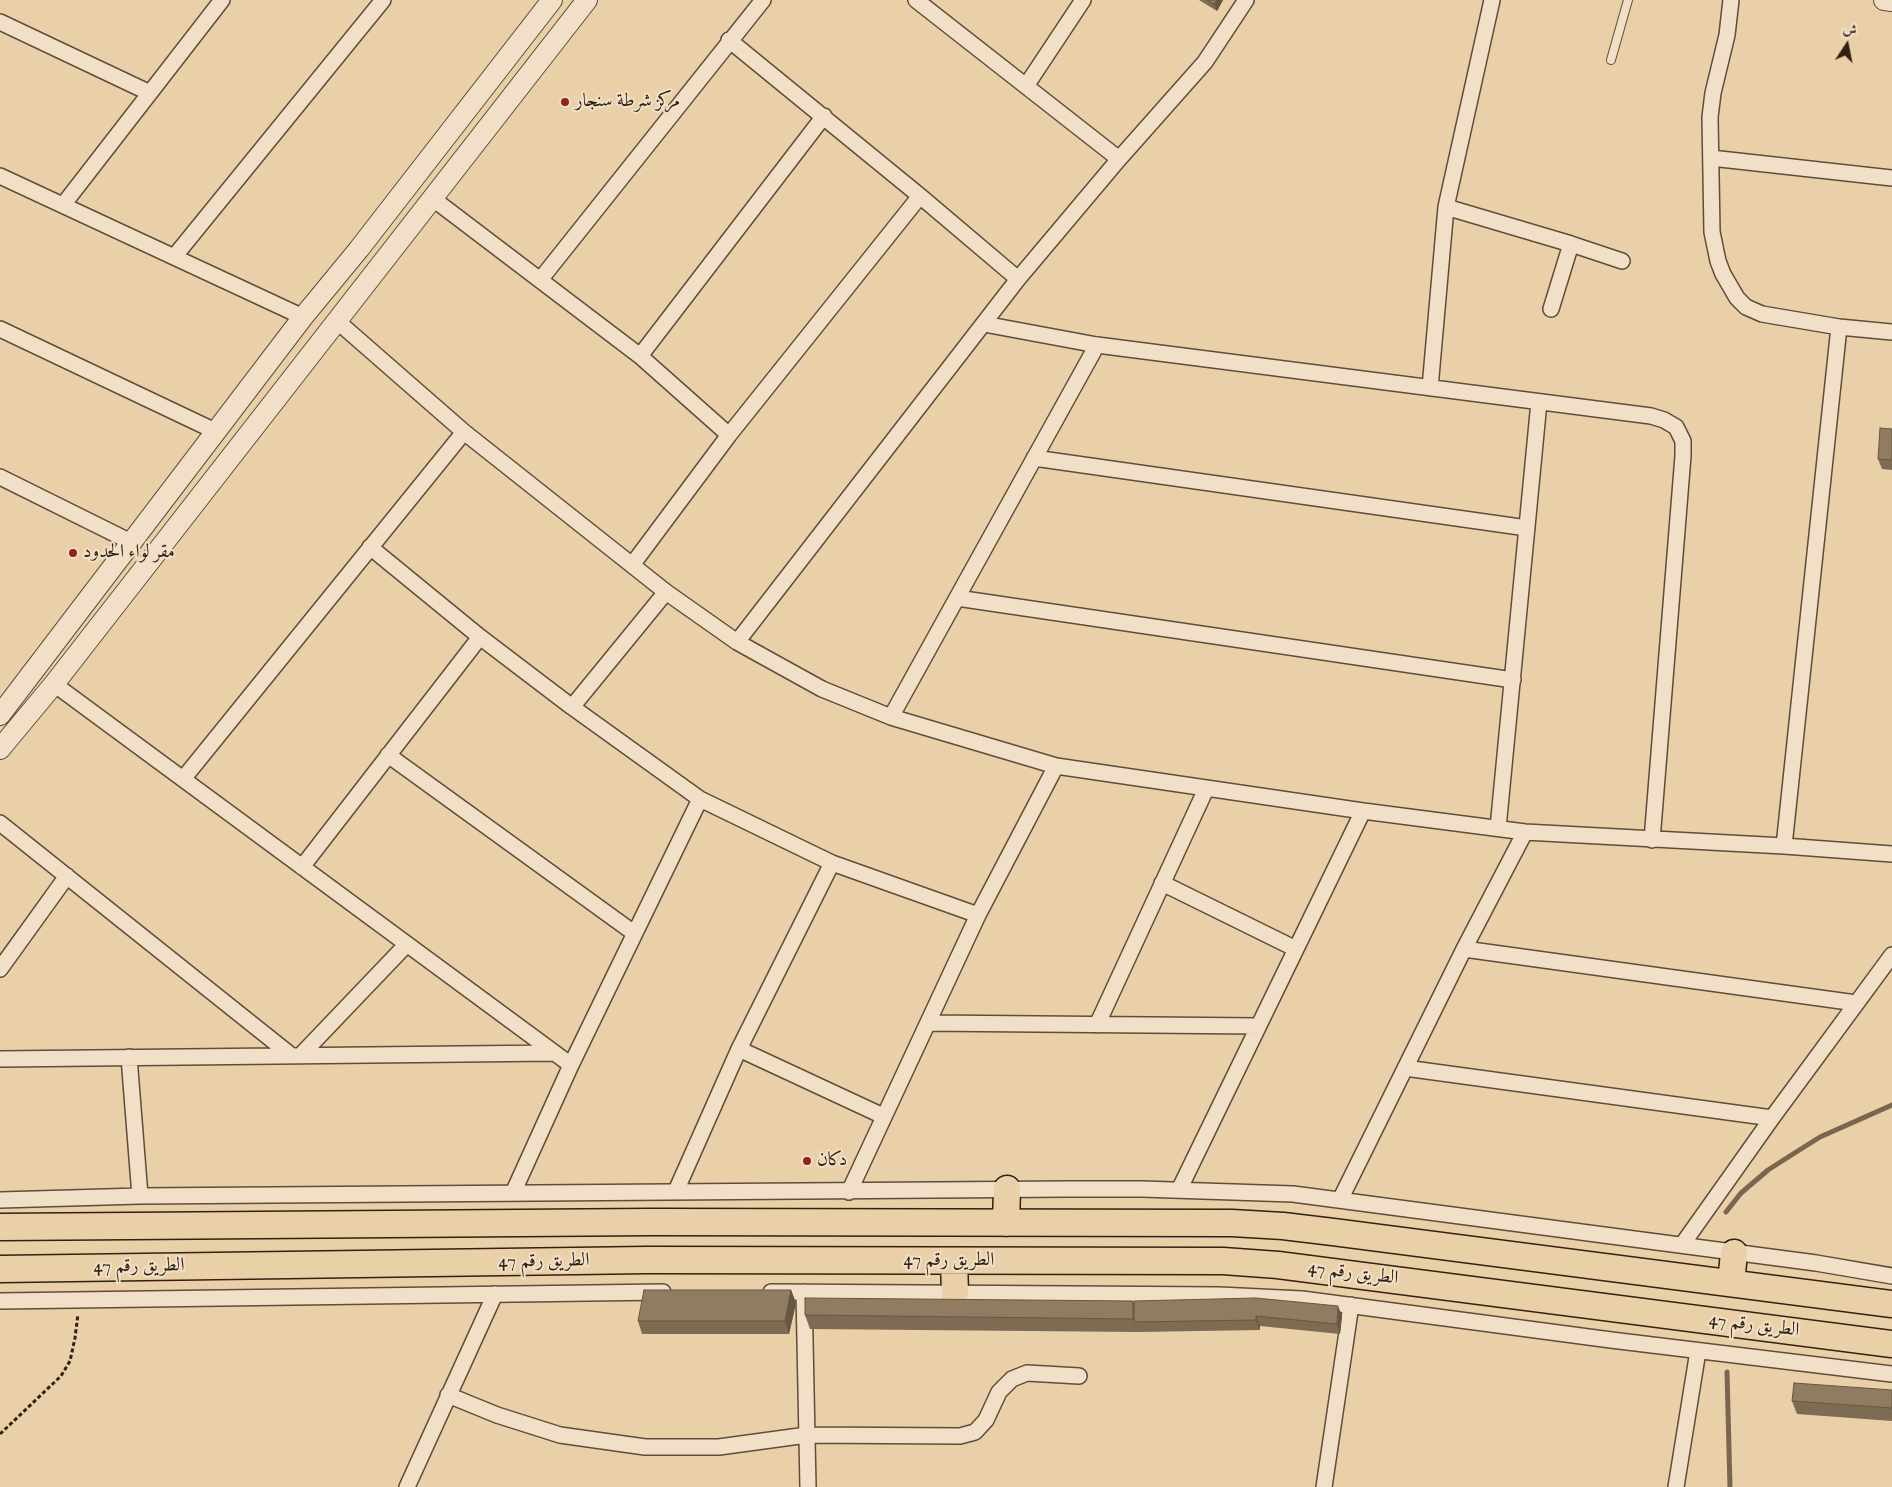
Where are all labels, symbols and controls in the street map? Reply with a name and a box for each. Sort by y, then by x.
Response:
north arrow [1822,20,1872,70]
text: ش [1841,20,1858,40]
place label: مركز شرطة سنجار [575,91,680,113]
marker: مركز شرطة سنجار [559,96,571,108]
place label: مقر لواء الحدود [83,542,175,564]
marker: مقر لواء الحدود [67,547,79,559]
place label: دكان [817,1150,847,1172]
marker: دكان [801,1155,813,1167]
street label: الطريق رقم 47 [498,1250,590,1274]
street label: الطريق رقم 47 [904,1250,994,1272]
street label: الطريق رقم 47 [93,1255,185,1279]
street label: الطريق رقم 47 [1306,1257,1400,1291]
street label: الطريق رقم 47 [1707,1309,1801,1343]

